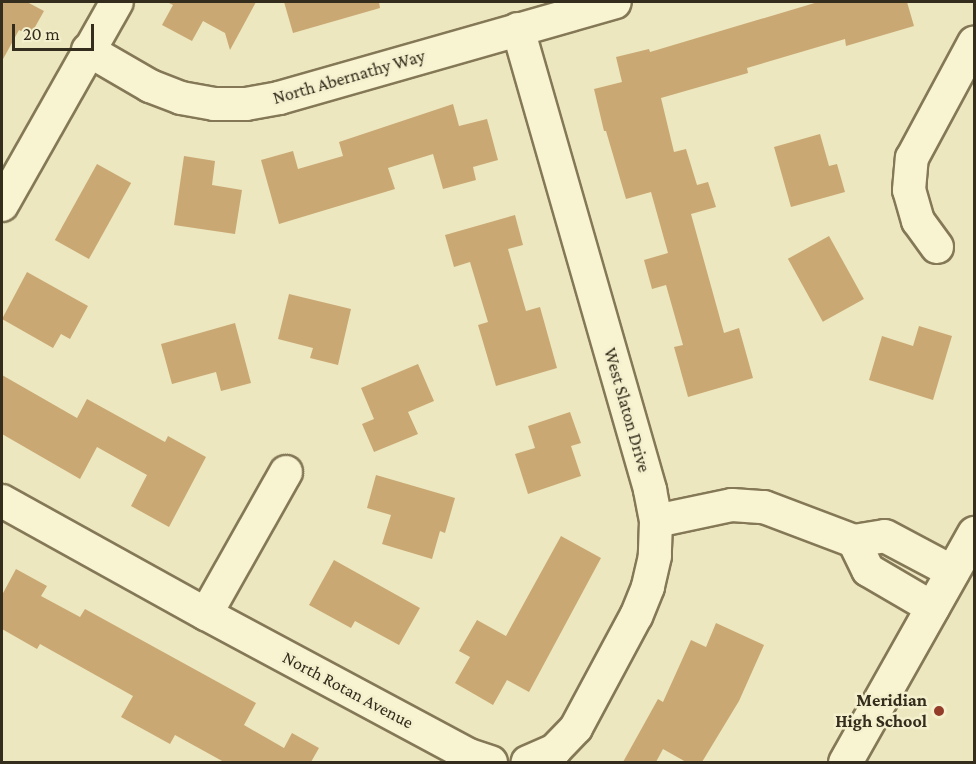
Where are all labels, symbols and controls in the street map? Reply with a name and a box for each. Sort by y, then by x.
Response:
scale bar [15,12,98,50]
text: 20 m [23,24,60,44]
street label: North Abernathy Way [270,45,428,109]
street label: West Slaton Drive [599,345,655,475]
street label: North Rotan Avenue [279,646,417,734]
place label: Meridian High School [835,690,927,732]
marker: Meridian High School [932,704,946,718]

